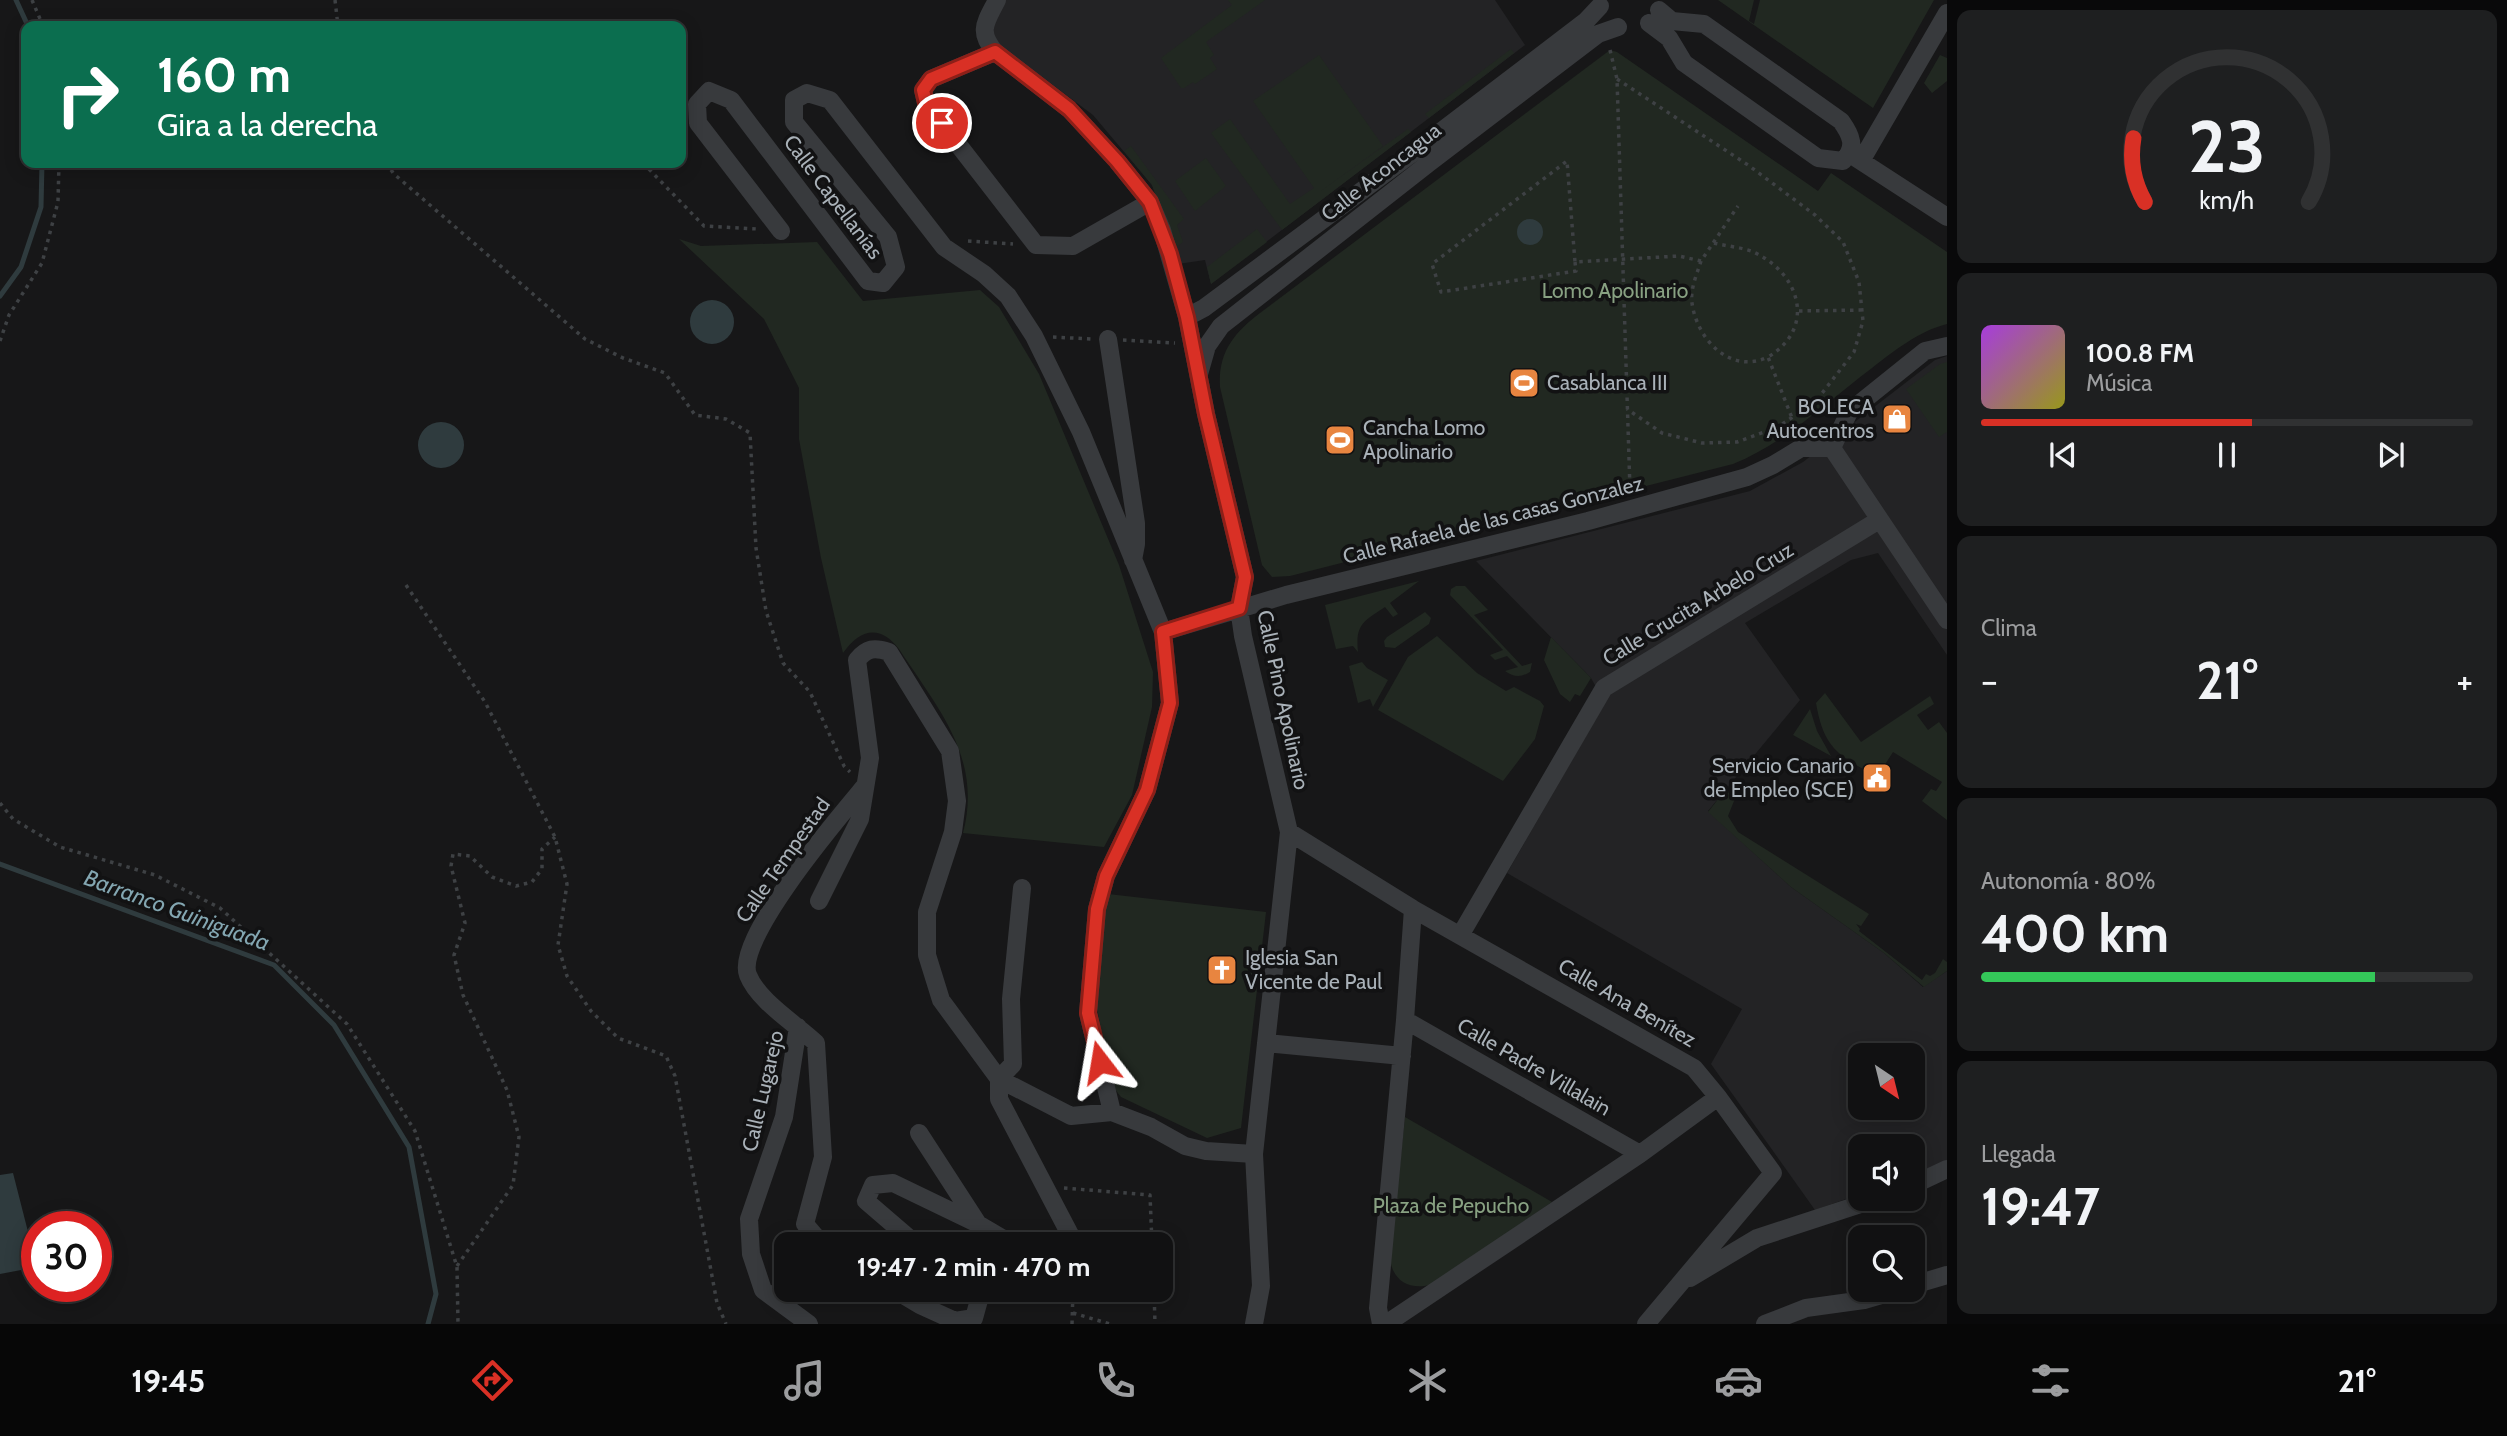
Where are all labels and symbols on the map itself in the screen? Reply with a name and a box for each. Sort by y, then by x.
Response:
pin [912,93,972,153]
street label: Calle Aconcagua [1316,117,1445,226]
street label: Calle Capellanías [779,130,888,264]
park label: Lomo Apolinario [1542,278,1688,303]
sports icon: Casablanca III [1507,366,1541,400]
place label: Casablanca III [1547,370,1668,395]
place label: BOLECA Autocentros [1766,394,1874,443]
shop icon: BOLECA Autocentros [1880,402,1914,436]
place label: Cancha Lomo Apolinario [1363,415,1485,464]
sports icon: Cancha Lomo Apolinario [1323,423,1357,457]
street label: Calle Rafaela de las casas Gonzalez [1340,470,1646,569]
street label: Calle Crucita Arbelo Cruz [1598,537,1798,670]
street label: Calle Pino Apolinario [1252,608,1315,792]
place label: Servicio Canario de Empleo (SCE) [1704,753,1854,802]
public building icon: Servicio Canario de Empleo (SCE) [1860,761,1894,795]
street label: Calle Tempestad [730,792,835,927]
water label: Barranco Guiniguada [80,863,274,957]
place label: Iglesia San Vicente de Paul [1245,945,1382,994]
church icon: Iglesia San Vicente de Paul [1205,953,1239,987]
street label: Calle Ana Benítez [1554,953,1701,1052]
street label: Calle Padre Villalain [1453,1012,1615,1121]
position arrow [1063,1025,1137,1099]
street label: Calle Lugarejo [736,1028,790,1154]
north arrow [1848,1043,1925,1120]
park label: Plaza de Pepucho [1373,1193,1529,1218]
speed limit sign: 30 [21,1211,112,1302]

